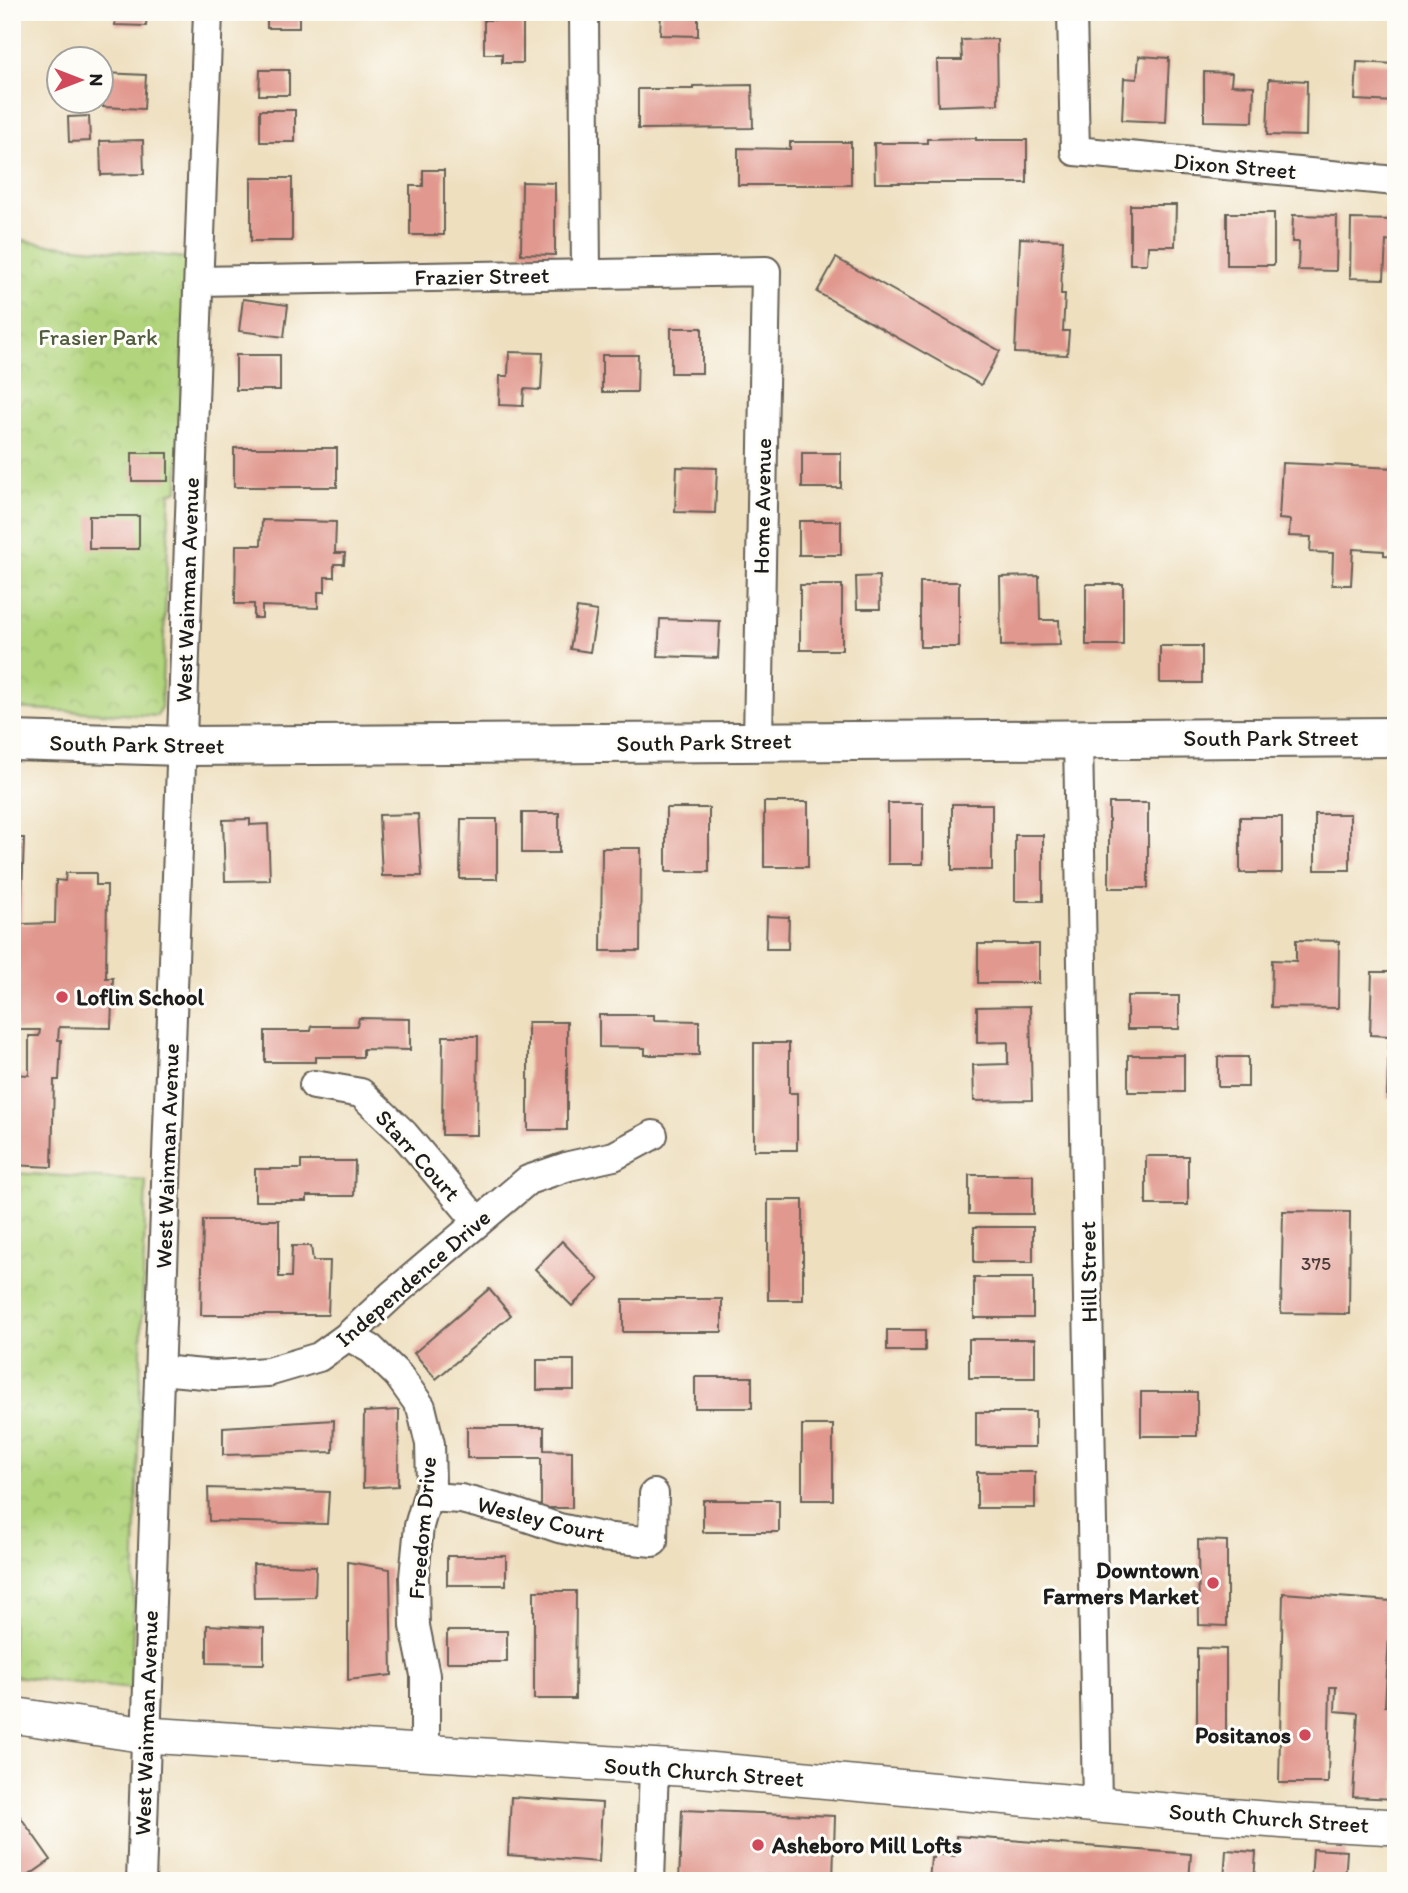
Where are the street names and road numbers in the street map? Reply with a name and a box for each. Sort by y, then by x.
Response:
street label: Dixon Street [1173,147,1298,185]
street label: Frazier Street [414,261,550,291]
street label: Home Avenue [747,438,777,574]
street label: West Wainman Avenue [169,477,205,703]
street label: South Park Street [1183,724,1359,752]
street label: South Park Street [616,726,792,758]
street label: South Park Street [49,728,225,760]
street label: West Wainman Avenue [149,1043,185,1269]
street label: Starr Court [370,1103,467,1207]
street label: Independence Drive [330,1203,496,1353]
street label: Hill Street [1073,1221,1103,1323]
street label: Freedom Drive [402,1456,442,1600]
street label: Wesley Court [474,1490,608,1548]
street label: West Wainman Avenue [128,1610,164,1836]
street label: South Church Street [603,1751,805,1793]
street label: South Church Street [1168,1797,1370,1839]

